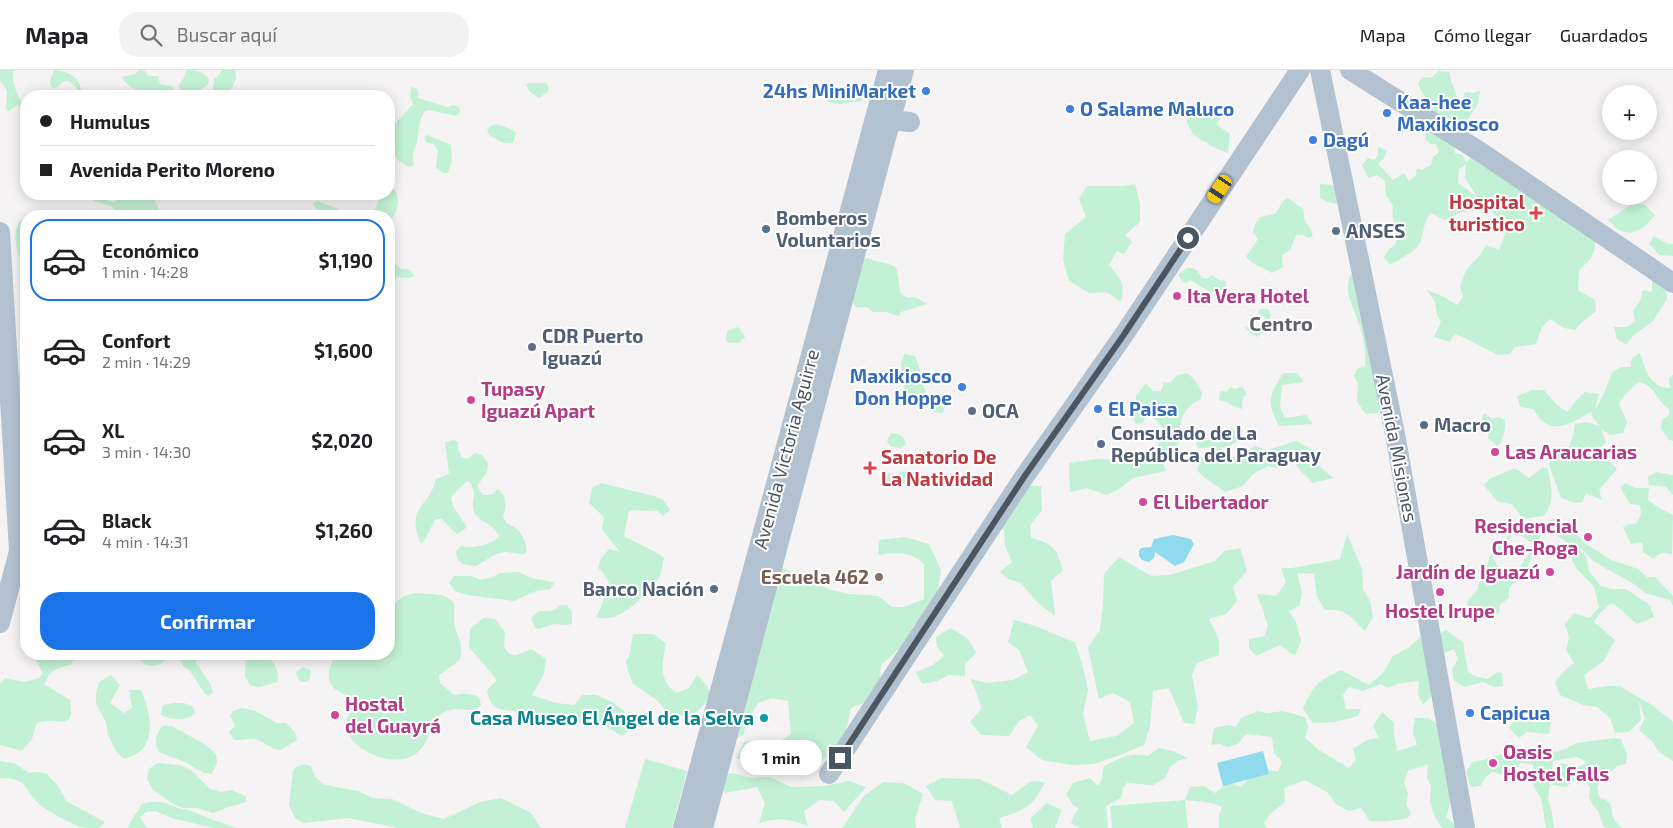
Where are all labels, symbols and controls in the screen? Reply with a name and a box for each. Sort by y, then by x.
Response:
search box [119,12,469,57]
text: Mapa [25,20,89,49]
icon: search [137,21,165,49]
text: Buscar aquí [177,23,277,46]
text: Mapa [1360,24,1406,46]
text: Cómo llegar [1434,24,1532,46]
text: Guardados [1560,24,1648,46]
place label: 24hs MiniMarket [763,79,916,102]
marker: 24hs MiniMarket [920,85,932,97]
map controls [1602,85,1657,205]
button: + [1602,85,1657,140]
place label: Kaa-hee Maxikiosco [1397,90,1499,135]
place label: O Salame Maluco [1080,97,1234,120]
marker: O Salame Maluco [1064,103,1076,115]
marker: Kaa-hee Maxikiosco [1381,107,1393,119]
text: Humulus [70,110,150,133]
place label: Dagú [1323,128,1369,151]
marker: Dagú [1307,134,1319,146]
button: − [1602,150,1657,205]
text: Avenida Perito Moreno [70,158,275,181]
car [1205,172,1234,206]
place label: Hospital turistico [1449,190,1526,235]
place label: Bomberos Voluntarios [776,206,881,251]
marker: Hospital turistico [1529,206,1543,220]
place label: ANSES [1346,219,1405,242]
marker: Bomberos Voluntarios [760,223,772,235]
marker: ANSES [1330,225,1342,237]
route start [1177,227,1199,249]
icon: car [42,238,87,283]
text: Económico [102,239,199,262]
text: $1,190 [319,249,373,272]
text: 1 min · 14:28 [102,262,189,281]
place label: Ita Vera Hotel [1187,284,1310,307]
marker: Ita Vera Hotel [1171,290,1183,302]
district label: Centro [1249,311,1313,335]
place label: CDR Puerto Iguazú [542,324,643,369]
icon: car [42,328,87,373]
text: Confort [102,329,170,352]
text: $1,600 [314,339,373,362]
marker: CDR Puerto Iguazú [526,341,538,353]
street label: Avenida Victoria Aguirre [748,347,823,551]
text: 2 min · 14:29 [102,352,191,371]
place label: Maxikiosco Don Hoppe [850,364,952,409]
street label: Avenida Misiones [1372,372,1423,524]
place label: Tupasy Iguazú Apart [481,377,595,422]
marker: Maxikiosco Don Hoppe [956,381,968,393]
marker: Tupasy Iguazú Apart [465,394,477,406]
place label: El Paisa [1108,397,1178,420]
place label: OCA [982,399,1019,422]
marker: El Paisa [1092,403,1104,415]
marker: OCA [966,405,978,417]
place label: Macro [1434,413,1491,436]
icon: car [42,418,87,463]
text: XL [102,419,124,442]
marker: Macro [1418,419,1430,431]
place label: Consulado de La República del Paraguay [1111,421,1321,467]
text: $2,020 [311,429,373,452]
marker: Consulado de La República del Paraguay [1095,438,1107,450]
place label: Las Araucarias [1505,440,1637,463]
text: 3 min · 14:30 [102,442,191,461]
place label: Sanatorio De La Natividad [881,445,997,490]
marker: Las Araucarias [1489,446,1501,458]
marker: Sanatorio De La Natividad [863,461,877,475]
place label: El Libertador [1153,490,1269,513]
marker: El Libertador [1137,496,1149,508]
icon: car [42,508,87,553]
text: Black [102,509,152,532]
place label: Residencial Che-Roga [1474,514,1579,559]
text: $1,260 [315,519,373,542]
marker: Residencial Che-Roga [1582,531,1594,543]
text: 4 min · 14:31 [102,532,189,551]
place label: Jardín de Iguazú [1396,560,1540,583]
place label: Escuela 462 [761,565,869,588]
marker: Jardín de Iguazú [1544,566,1556,578]
marker: Escuela 462 [873,571,885,583]
place label: Banco Nación [583,577,704,600]
marker: Banco Nación [708,583,720,595]
marker: Hostel Irupe [1434,586,1446,598]
button: Confirmar [40,592,375,650]
place label: Hostel Irupe [1385,599,1495,622]
place label: Hostal del Guayrá [345,692,441,738]
place label: Capicua [1480,701,1550,724]
place label: Casa Museo El Ángel de la Selva [470,706,754,729]
marker: Capicua [1464,707,1476,719]
marker: Hostal del Guayrá [329,709,341,721]
marker: Casa Museo El Ángel de la Selva [758,712,770,724]
callout: 1 min [740,740,822,776]
place label: Oasis Hostel Falls [1503,740,1609,785]
route end [829,747,851,769]
text: 1 min [762,748,800,767]
marker: Oasis Hostel Falls [1487,757,1499,769]

